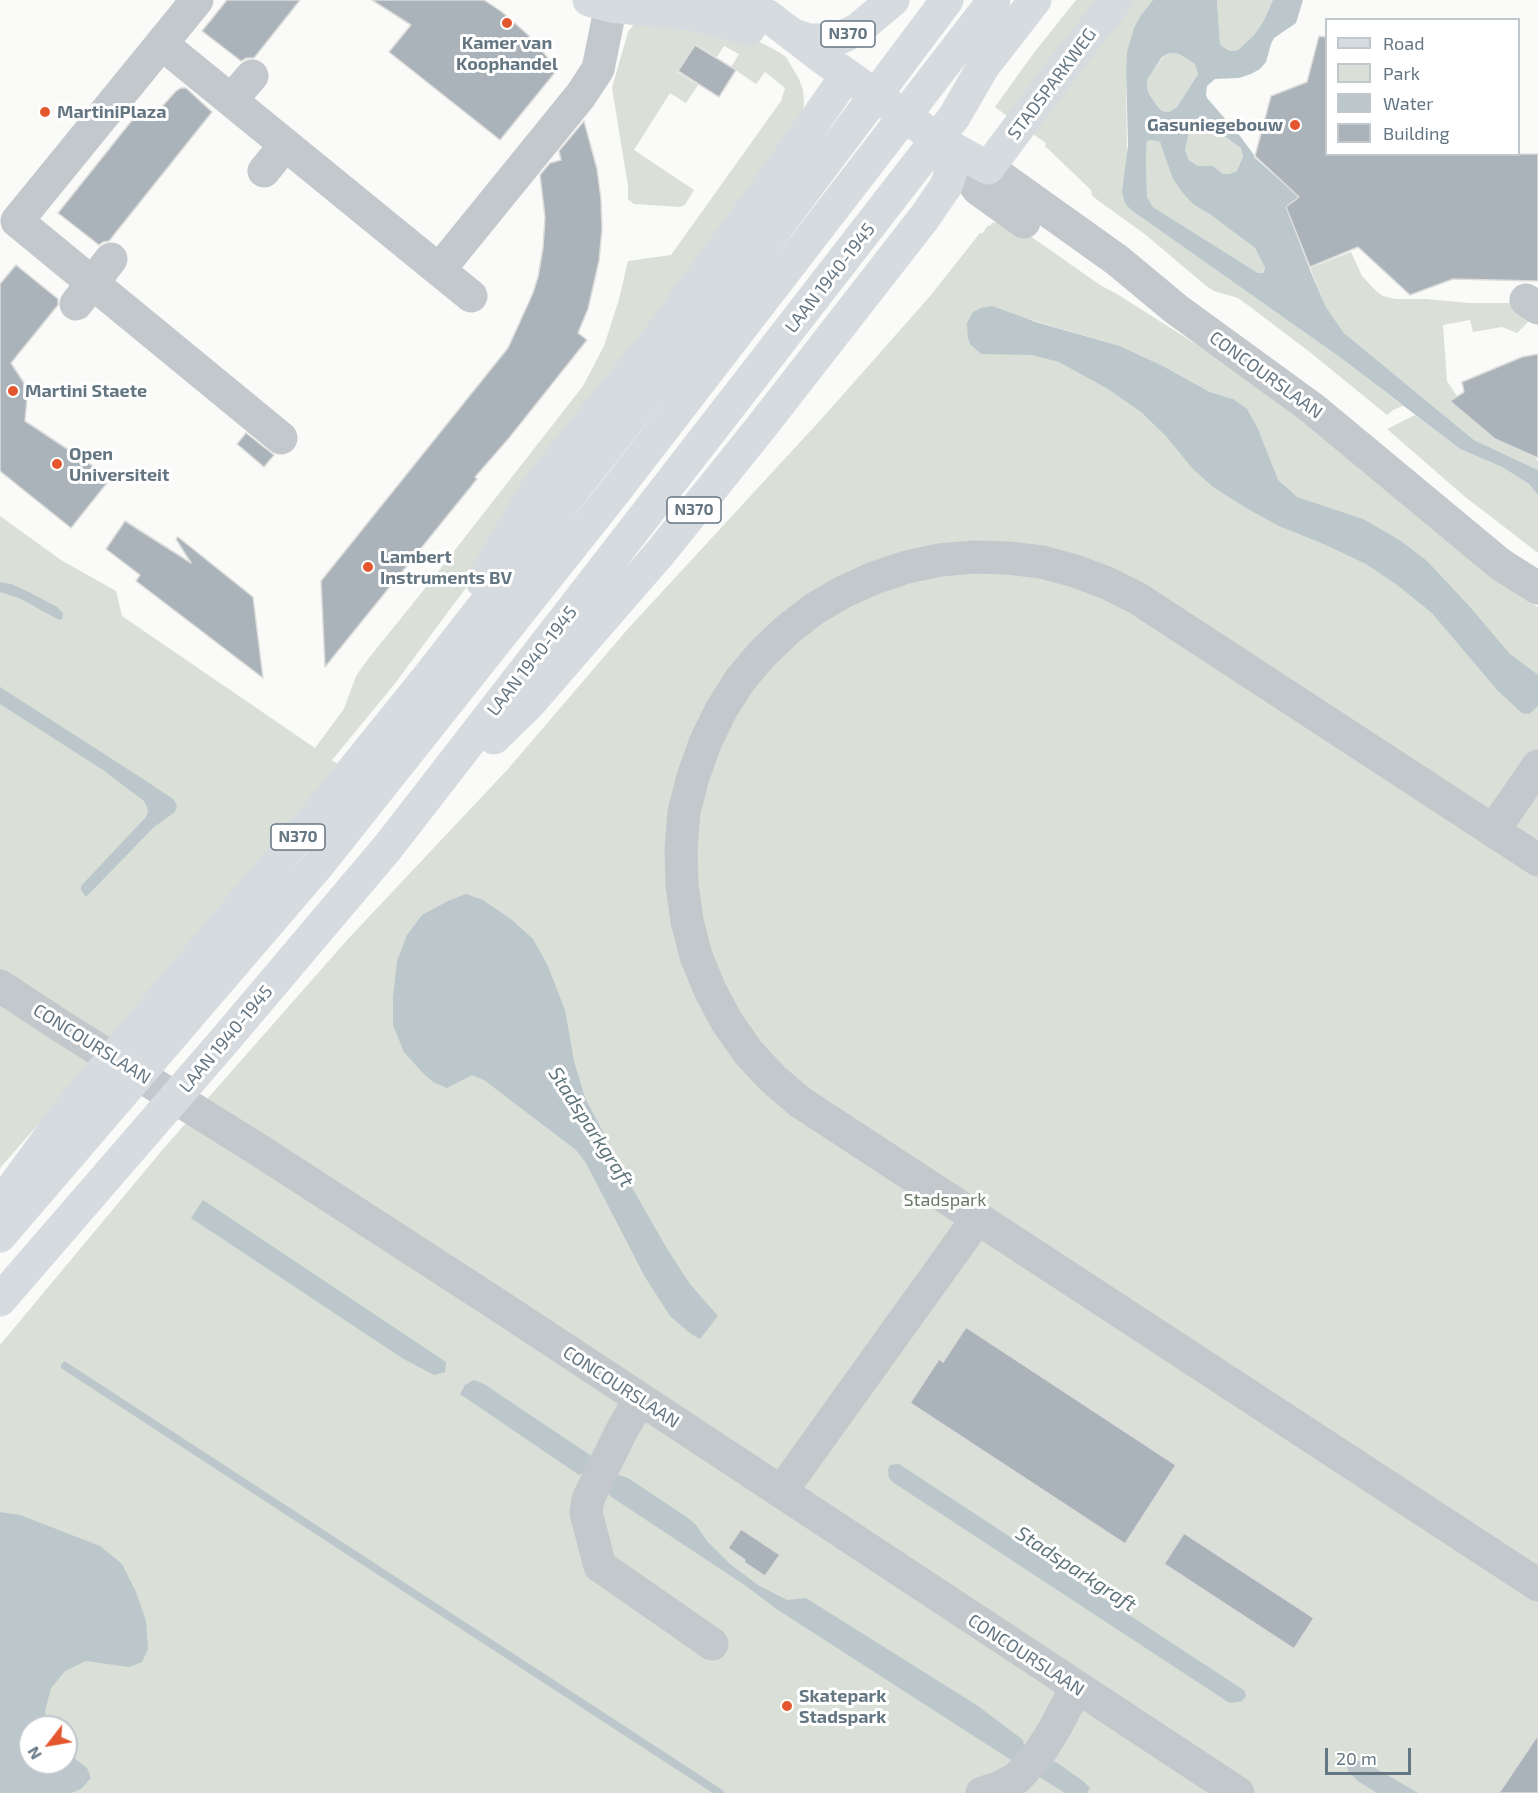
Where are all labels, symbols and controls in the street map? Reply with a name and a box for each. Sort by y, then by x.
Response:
marker: Kamer van Koophandel [500,16,514,30]
legend [1325,18,1520,156]
road number: N370 [821,21,875,47]
street label: STADSPARKWEG [1003,24,1101,144]
place label: Kamer van Koophandel [456,32,558,74]
text: Road [1383,32,1424,54]
text: Park [1383,62,1420,84]
text: Water [1383,92,1433,114]
place label: MartiniPlaza [57,101,167,123]
marker: MartiniPlaza [38,105,52,119]
place label: Gasuniegebouw [1147,114,1283,136]
marker: Gasuniegebouw [1288,118,1302,132]
text: Building [1383,122,1450,144]
street label: LAAN 1940-1945 [780,219,880,337]
street label: CONCOURSLAAN [1205,327,1327,423]
place label: Martini Staete [25,380,147,402]
marker: Martini Staete [6,384,20,398]
place label: Open Universiteit [69,443,169,486]
marker: Open Universiteit [50,457,64,471]
road number: N370 [667,497,721,523]
place label: Lambert Instruments BV [380,546,512,588]
marker: Lambert Instruments BV [361,560,375,574]
street label: LAAN 1940-1945 [482,602,582,720]
road number: N370 [271,824,325,850]
street label: LAAN 1940-1945 [175,981,277,1097]
street label: CONCOURSLAAN [29,999,155,1089]
water label: Stadsparkgraft [543,1062,639,1192]
park label: Stadspark [904,1189,986,1211]
street label: CONCOURSLAAN [559,1341,683,1433]
water label: Stadsparkgraft [1011,1521,1141,1617]
street label: CONCOURSLAAN [964,1609,1088,1701]
place label: Skatepark Stadspark [799,1685,886,1728]
marker: Skatepark Stadspark [780,1699,794,1713]
north arrow [18,1715,78,1775]
scale bar [1328,1736,1414,1774]
text: N [23,1744,45,1763]
text: 20 m [1336,1747,1377,1769]

